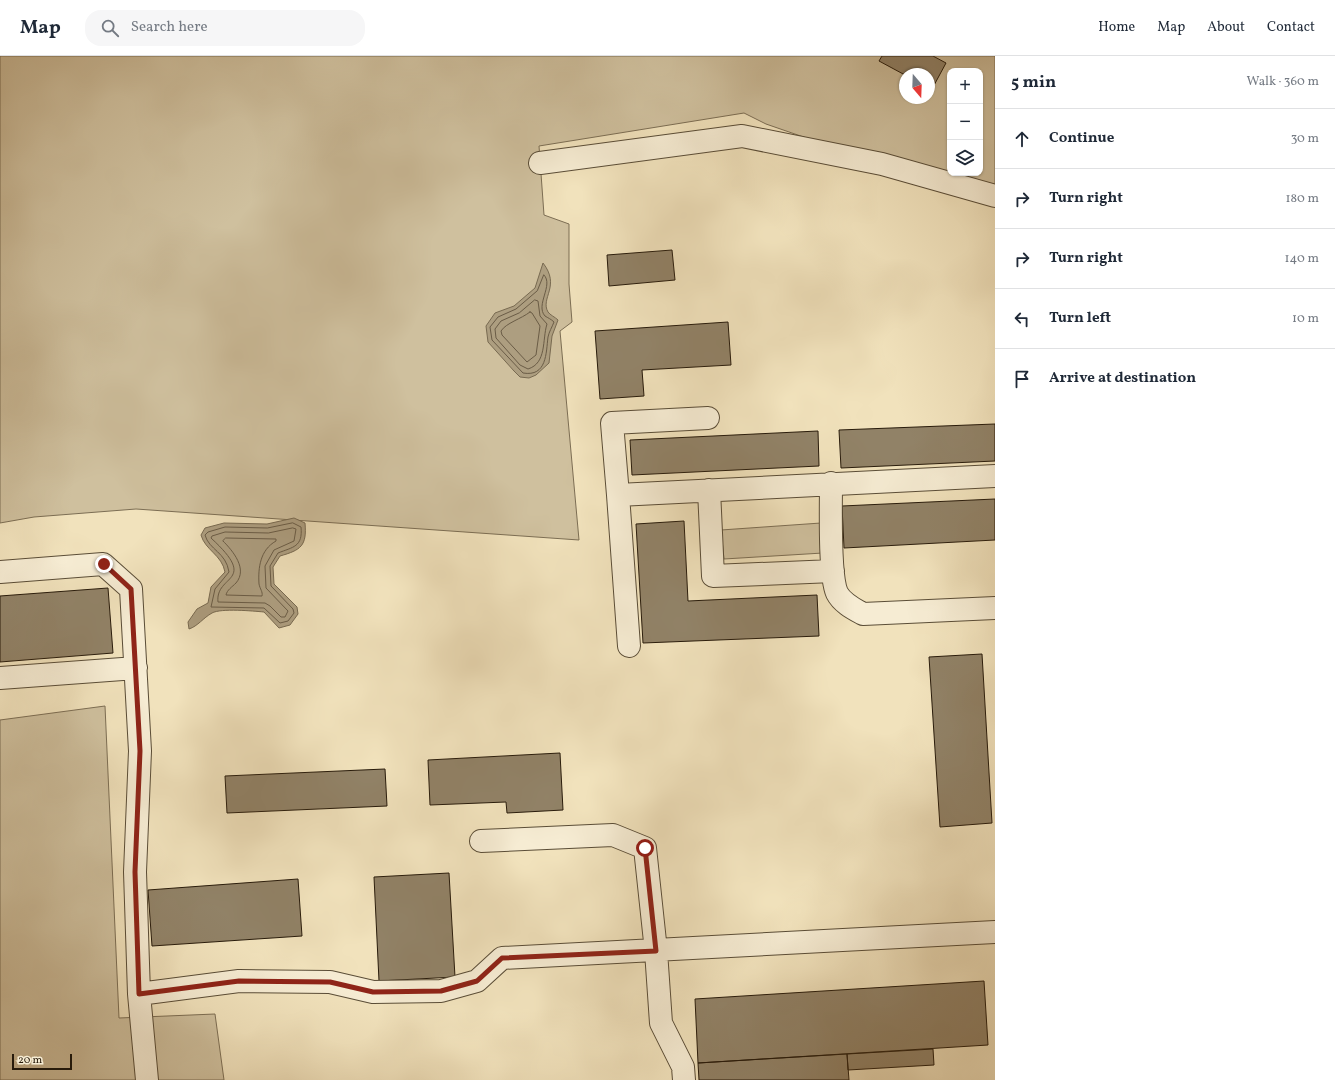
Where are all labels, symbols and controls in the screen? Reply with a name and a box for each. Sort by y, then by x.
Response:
search box [85,10,365,46]
text: Map [20,15,61,41]
icon: search [99,17,121,39]
text: Search here [131,17,208,38]
text: Home [1098,18,1135,37]
text: Map [1157,18,1185,37]
text: About [1207,18,1245,37]
text: Contact [1267,18,1315,37]
north arrow [899,68,935,104]
map controls [947,68,983,176]
button: + [947,68,983,104]
text: 5 min [1011,71,1056,94]
text: Walk · 360 m [1247,73,1319,91]
button: − [947,104,983,140]
icon: ahead [1011,128,1033,150]
text: Continue [1049,128,1114,149]
text: 30 m [1291,130,1319,148]
button: layers [947,140,983,176]
icon: right [1011,188,1033,210]
text: Turn right [1049,188,1123,209]
text: 180 m [1285,190,1319,208]
icon: right [1011,248,1033,270]
text: Turn right [1049,248,1123,269]
text: 140 m [1285,250,1319,268]
icon: left [1011,308,1033,330]
text: Turn left [1049,308,1111,329]
text: 10 m [1292,310,1319,328]
icon: arrive [1011,368,1033,390]
text: Arrive at destination [1049,368,1196,389]
route end [95,555,113,573]
route start [636,839,654,857]
scale bar [12,1052,72,1071]
text: 20 m [18,1053,42,1068]

